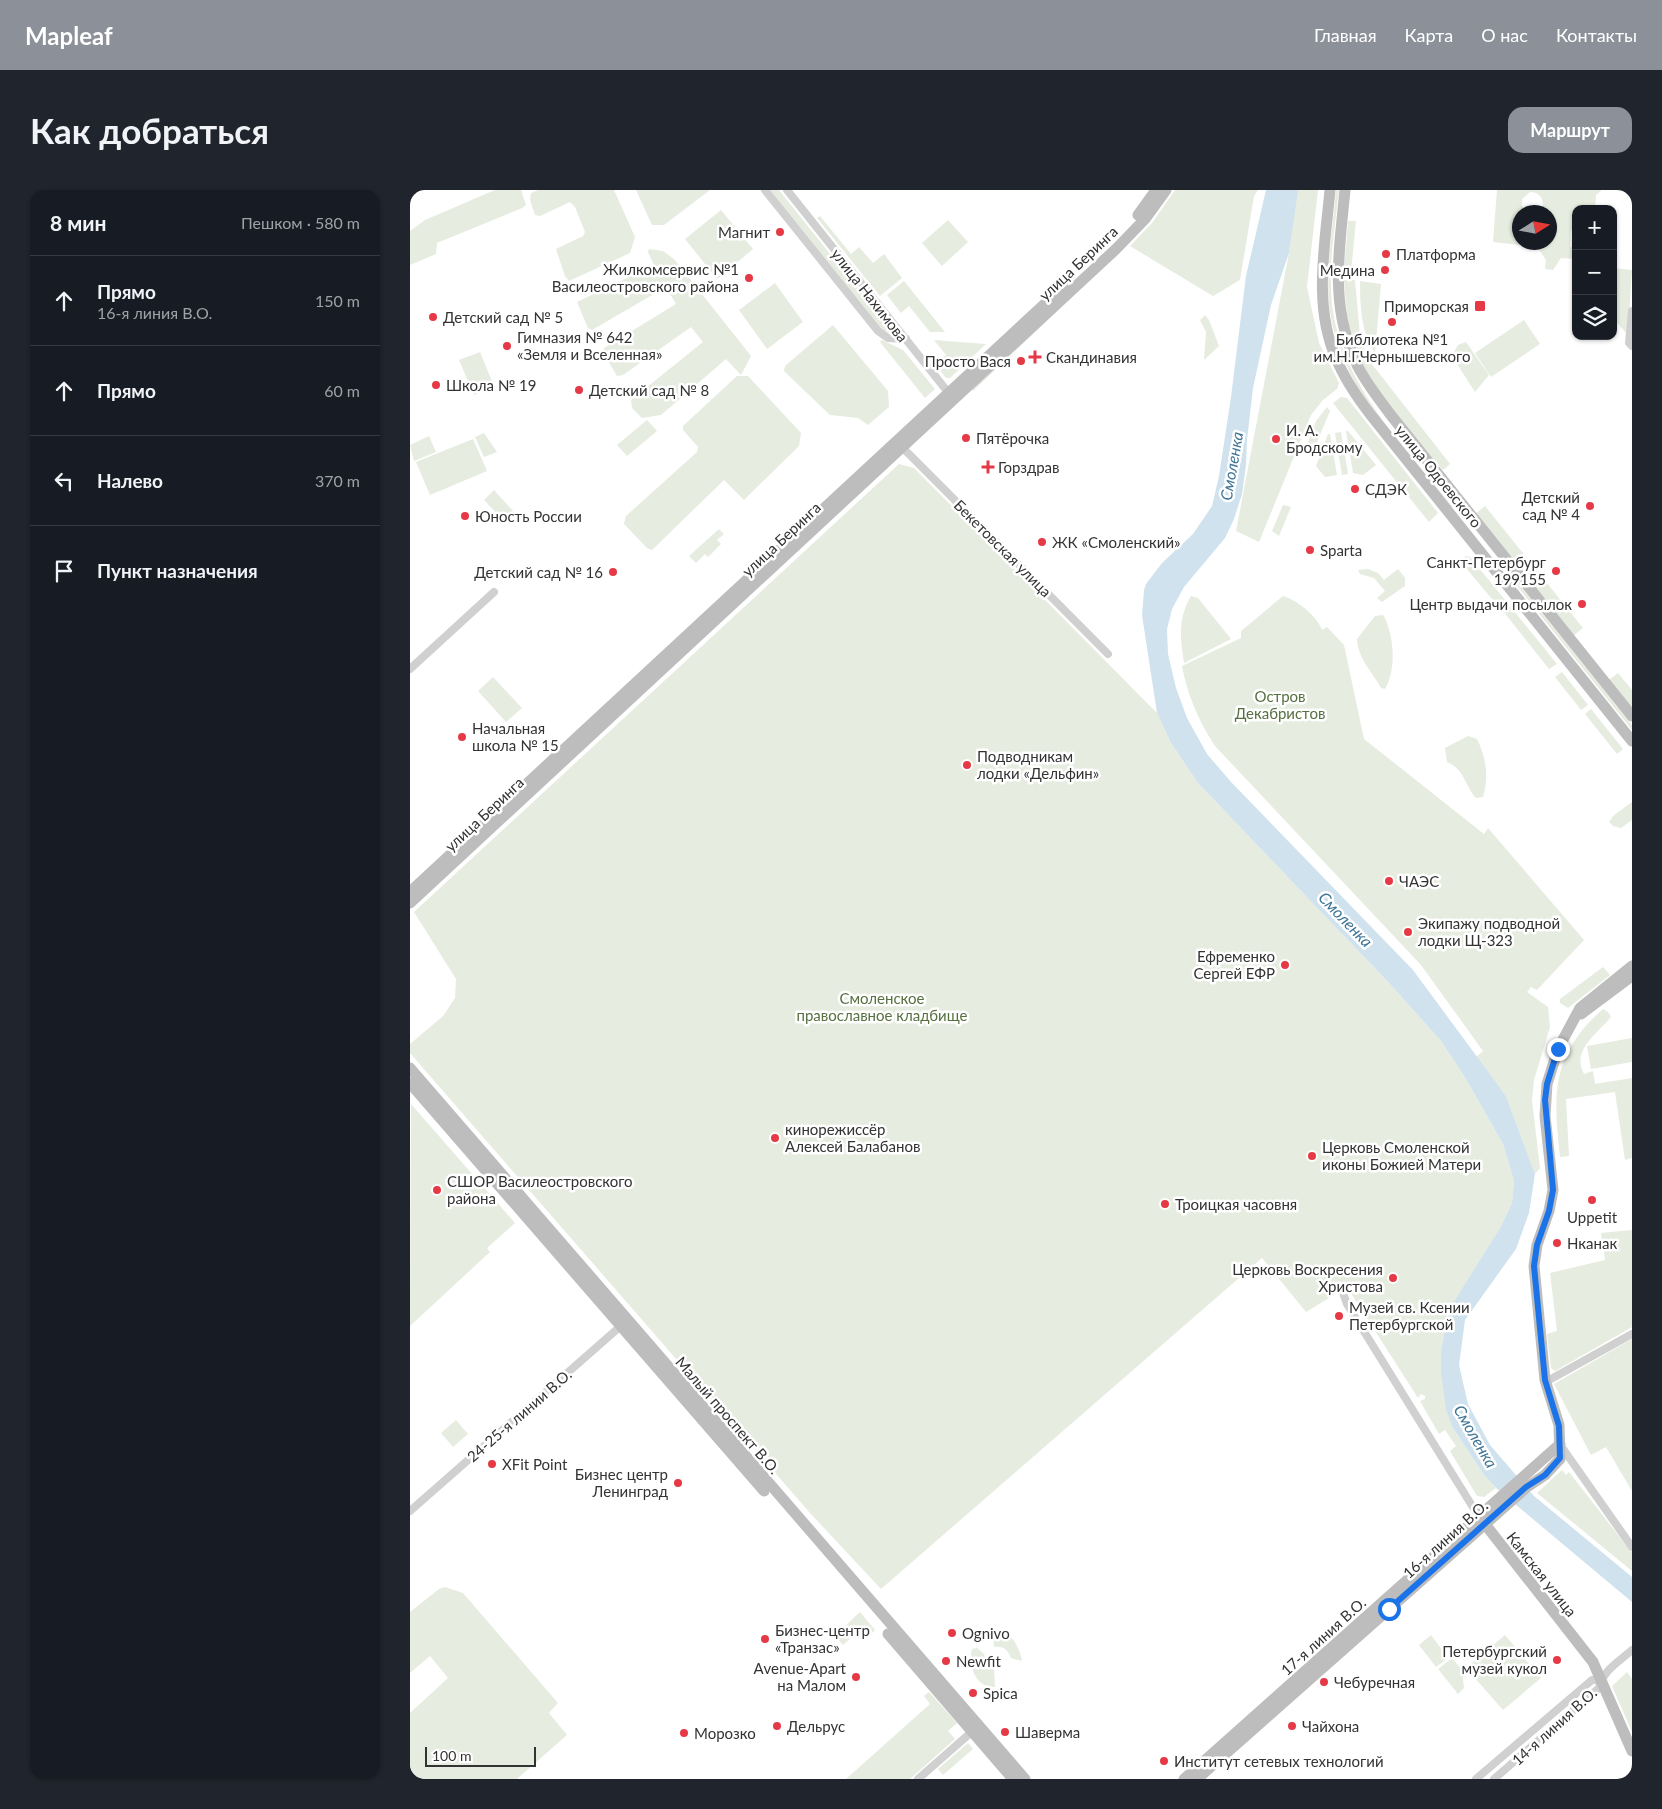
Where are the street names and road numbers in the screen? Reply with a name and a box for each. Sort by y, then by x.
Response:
street label: улица Беринга [1035,222,1121,304]
street label: улица Нахимова [828,245,912,345]
street label: улица Одоевского [1392,421,1486,531]
street label: Бекетовская улица [951,496,1055,600]
street label: улица Беринга [738,498,824,580]
street label: улица Беринга [441,773,527,855]
street label: Малый проспект В.О. [672,1353,784,1477]
street label: 24-25-я линии В.О. [463,1365,575,1465]
street label: 16-я линия В.О. [1399,1496,1491,1582]
street label: Камская улица [1503,1528,1581,1620]
street label: 17-я линия В.О. [1277,1593,1369,1679]
street label: 14-я линия В.О. [1508,1683,1600,1769]

